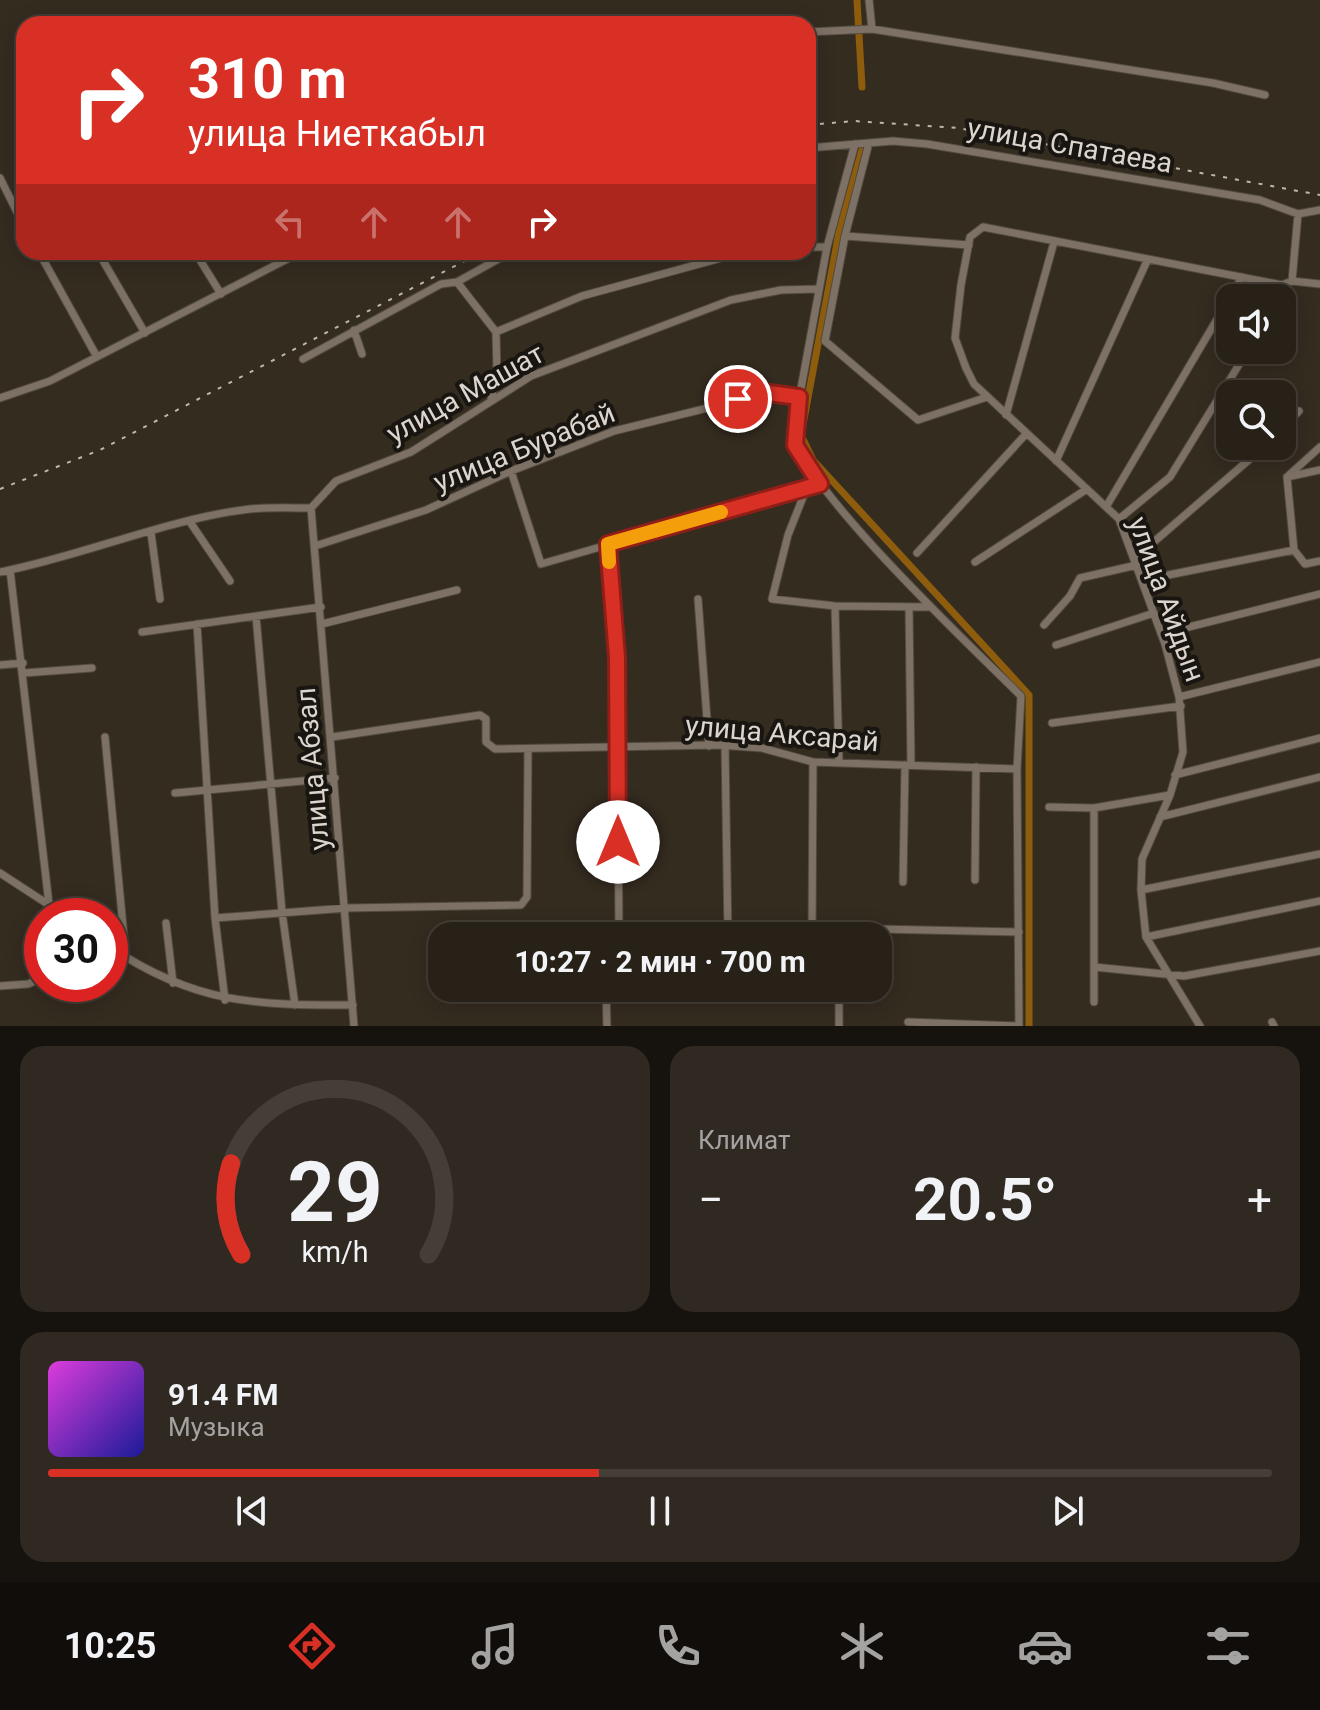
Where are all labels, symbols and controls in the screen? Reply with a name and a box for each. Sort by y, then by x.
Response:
text: 310 m [188,46,347,112]
icon: right [56,48,160,152]
street label: улица Спатаева [965,111,1175,180]
text: улица Ниеткабыл [188,113,486,155]
icon: left [268,200,312,244]
icon: ahead [352,200,396,244]
icon: ahead [436,200,480,244]
icon: right [520,200,564,244]
map controls [1216,284,1296,460]
button: sound [1216,284,1296,364]
street label: улица Машат [381,337,550,450]
pin [704,365,772,433]
icon: arrive [716,377,760,421]
button: search [1216,380,1296,460]
street label: улица Бурабай [429,396,620,499]
street label: улица Айдын [1121,512,1212,686]
street label: улица Абзал [289,686,336,852]
street label: улица Аксарай [684,709,880,758]
position arrow [576,800,660,884]
speed limit sign: 30 [24,898,128,1002]
text: 10:27 · 2 мин · 700 m [514,944,806,979]
text: Климат [698,1125,790,1155]
text: 29 [287,1144,383,1241]
text: 20.5° [913,1164,1057,1235]
text: − [698,1174,723,1226]
text: + [1247,1174,1272,1226]
text: km/h [301,1235,369,1269]
text: 91.4 FM [168,1377,279,1412]
text: Музыка [168,1412,265,1442]
icon: previous [230,1489,274,1533]
icon: pause [638,1489,682,1533]
icon: next [1046,1489,1090,1533]
icon: directions [284,1618,340,1674]
icon: music [467,1618,523,1674]
icon: phone [650,1618,706,1674]
icon: climate [834,1618,890,1674]
icon: car [1017,1618,1073,1674]
icon: filters [1200,1618,1256,1674]
text: 10:25 [64,1625,156,1667]

